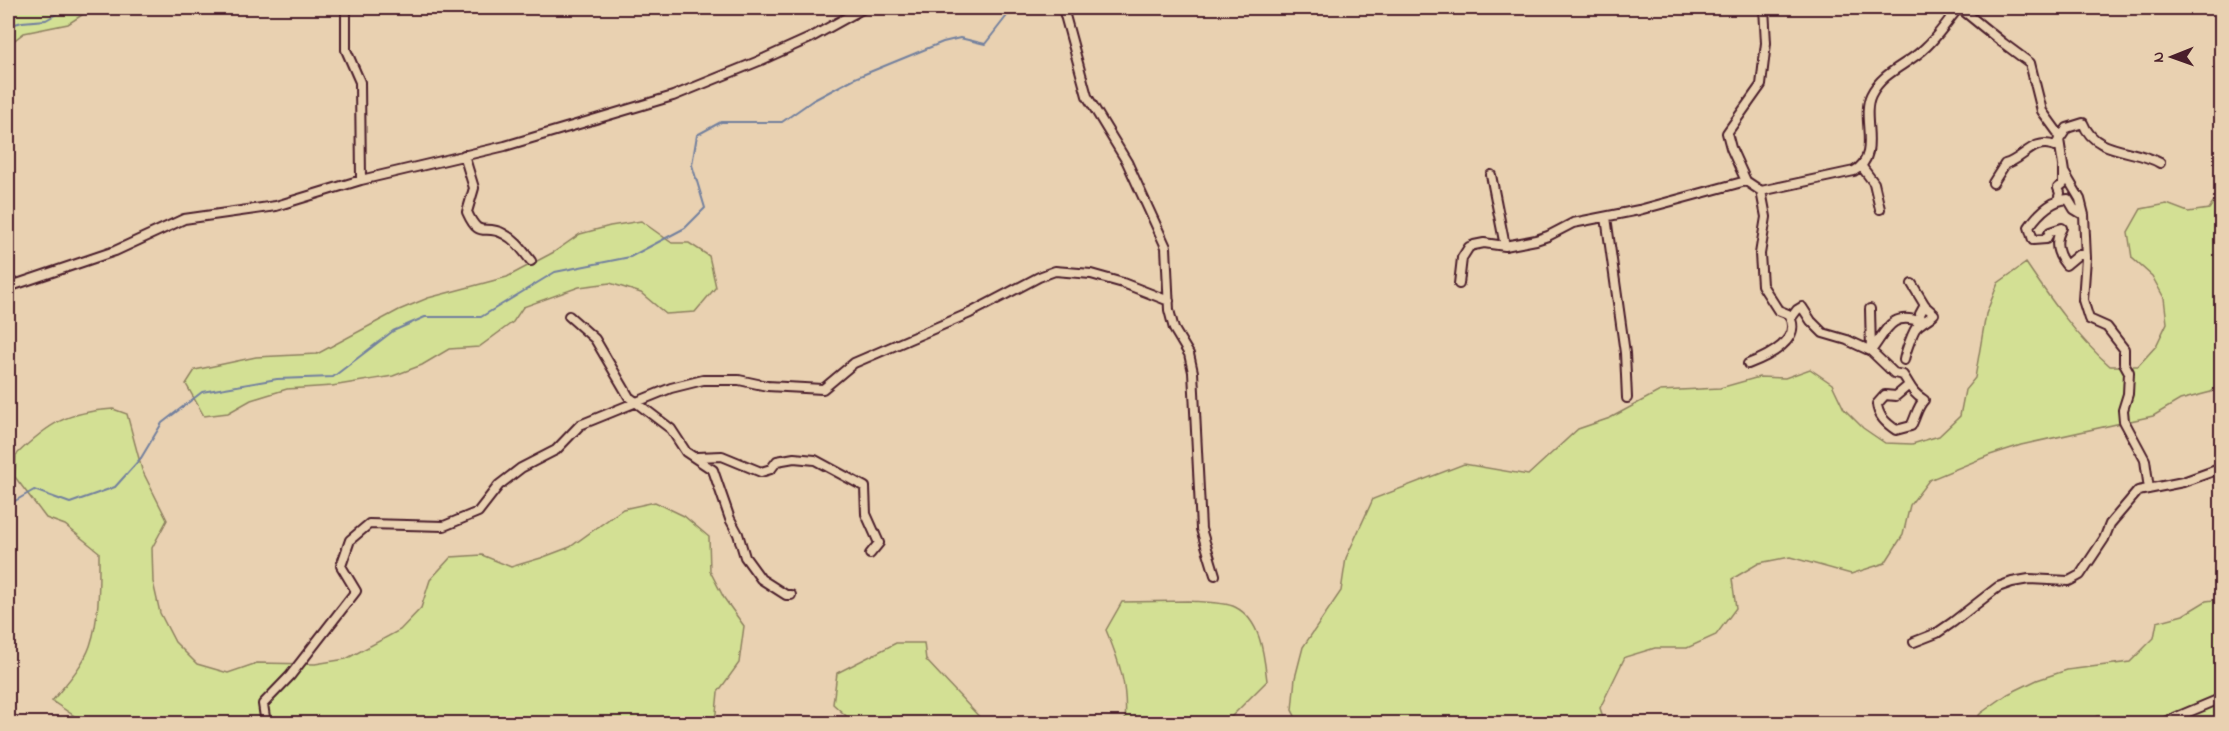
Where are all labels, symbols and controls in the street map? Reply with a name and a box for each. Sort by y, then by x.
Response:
north arrow [2142,27,2202,87]
text: N [2147,51,2171,63]

